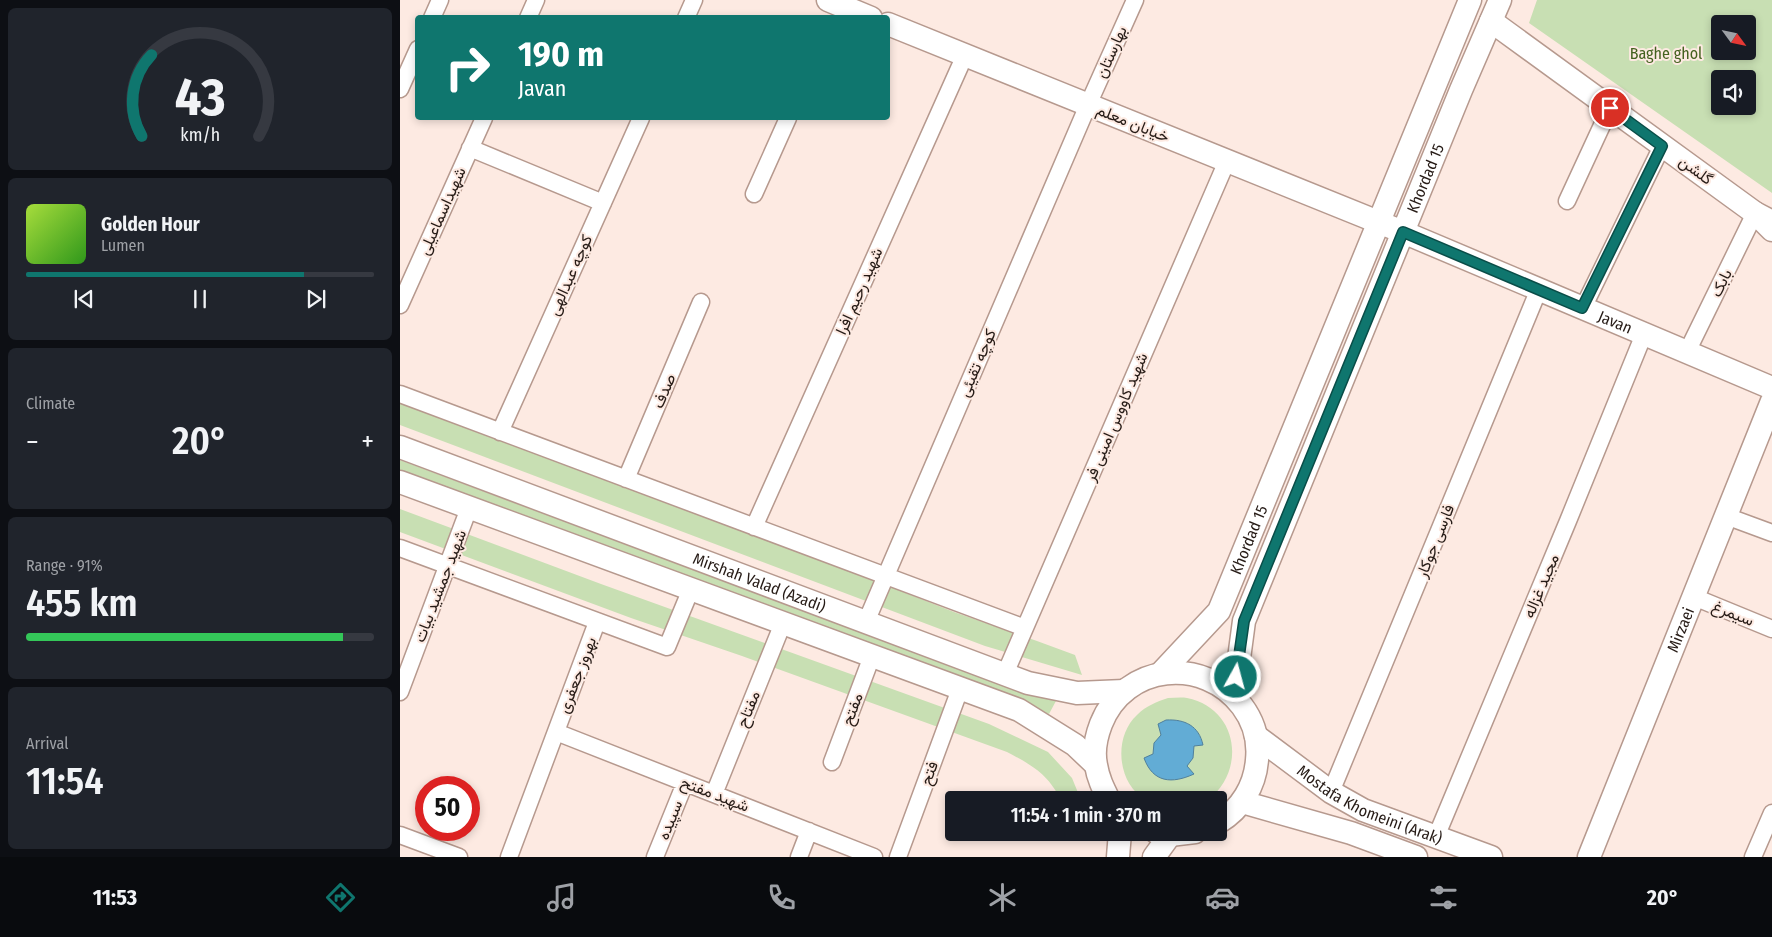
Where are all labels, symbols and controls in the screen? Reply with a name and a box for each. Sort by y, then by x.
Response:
north arrow [1711,15,1756,60]
map controls [1711,15,1756,115]
street label: بهارستان [1091,23,1132,81]
text: 190 m [518,33,604,75]
icon: right [435,35,500,100]
park label: Baghe ghol [1630,44,1702,63]
text: 43 [175,66,225,129]
button: sound [1711,70,1756,115]
text: Javan [518,75,566,102]
pin [1589,87,1631,129]
icon: arrive [1596,94,1624,122]
street label: خیابان معلم [1093,100,1173,147]
text: km/h [180,124,220,146]
street label: Khordad 15 [1402,141,1448,216]
street label: گلشن [1675,151,1717,189]
street label: شهیداسماعیلی [414,164,471,258]
text: Golden Hour [101,213,200,236]
street label: کوچه عبدالهی [544,232,598,319]
text: Lumen [101,236,145,255]
street label: شهید رحیم افرا [831,245,888,338]
street label: بابک [1706,266,1736,300]
icon: previous [70,285,98,313]
icon: pause [186,285,214,313]
icon: next [302,285,330,313]
street label: Javan [1595,306,1635,337]
street label: کوچه تقیئی [954,326,1002,401]
street label: شهید کاووس امینی فر [1080,350,1153,485]
street label: صدف [648,371,680,411]
text: Climate [26,394,75,413]
text: 20° [172,418,228,464]
text: − [26,425,39,458]
text: + [361,425,374,458]
street label: Khordad 15 [1226,502,1271,577]
street label: فارسی جوکار [1411,502,1459,582]
street label: شهید جمشید بیات [410,527,471,645]
street label: Mirshah Valad (Azadi) [691,549,829,616]
street label: مجید غزاله [1519,551,1564,621]
text: Range · 91% [26,556,103,575]
text: 455 km [26,580,138,626]
street label: سیمرغ [1708,596,1757,632]
street label: Mirzaei [1663,604,1698,655]
street label: بهروز جعفری [554,634,601,716]
position arrow [1209,650,1261,702]
street label: مفتاح [732,688,766,731]
street label: مفتح [837,690,869,729]
text: Arrival [26,734,68,753]
text: 11:54 [26,758,103,804]
street label: فتح [916,758,944,788]
street label: Mostafa Khomeini (Arak) [1294,761,1445,848]
street label: شهید مفتح [677,772,752,818]
speed limit sign: 50 [415,776,480,841]
street label: سپیده [654,798,688,843]
text: 11:54 · 1 min · 370 m [1011,804,1161,827]
icon: directions [323,880,358,915]
icon: music [544,880,579,915]
icon: phone [764,880,799,915]
icon: climate [985,880,1020,915]
icon: car [1205,880,1240,915]
icon: filters [1426,880,1461,915]
text: 11:53 [93,884,137,911]
text: 20° [1647,884,1679,911]

